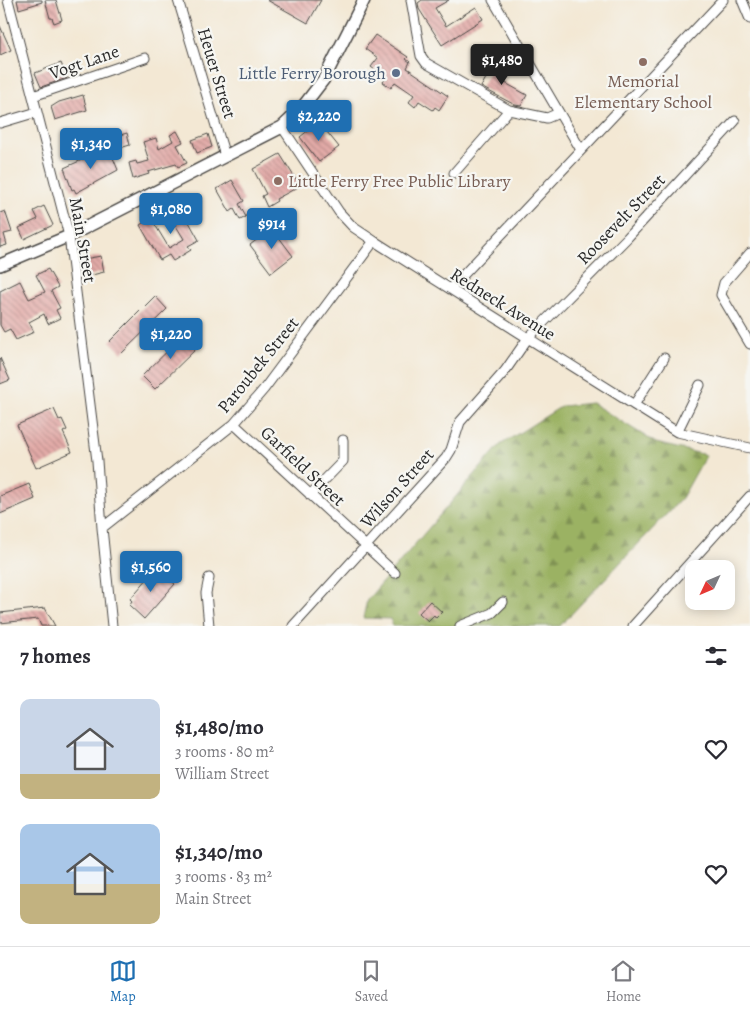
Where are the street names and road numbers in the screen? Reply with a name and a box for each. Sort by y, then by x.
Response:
street label: Heuer Street [192,25,242,121]
street label: Vogt Lane [45,39,122,85]
street label: Roosevelt Street [572,168,671,270]
street label: Main Street [64,195,102,285]
street label: Redneck Avenue [446,262,560,346]
street label: Paroubek Street [212,312,304,418]
street label: Garfield Street [255,421,351,512]
street label: Wilson Street [354,443,439,534]

